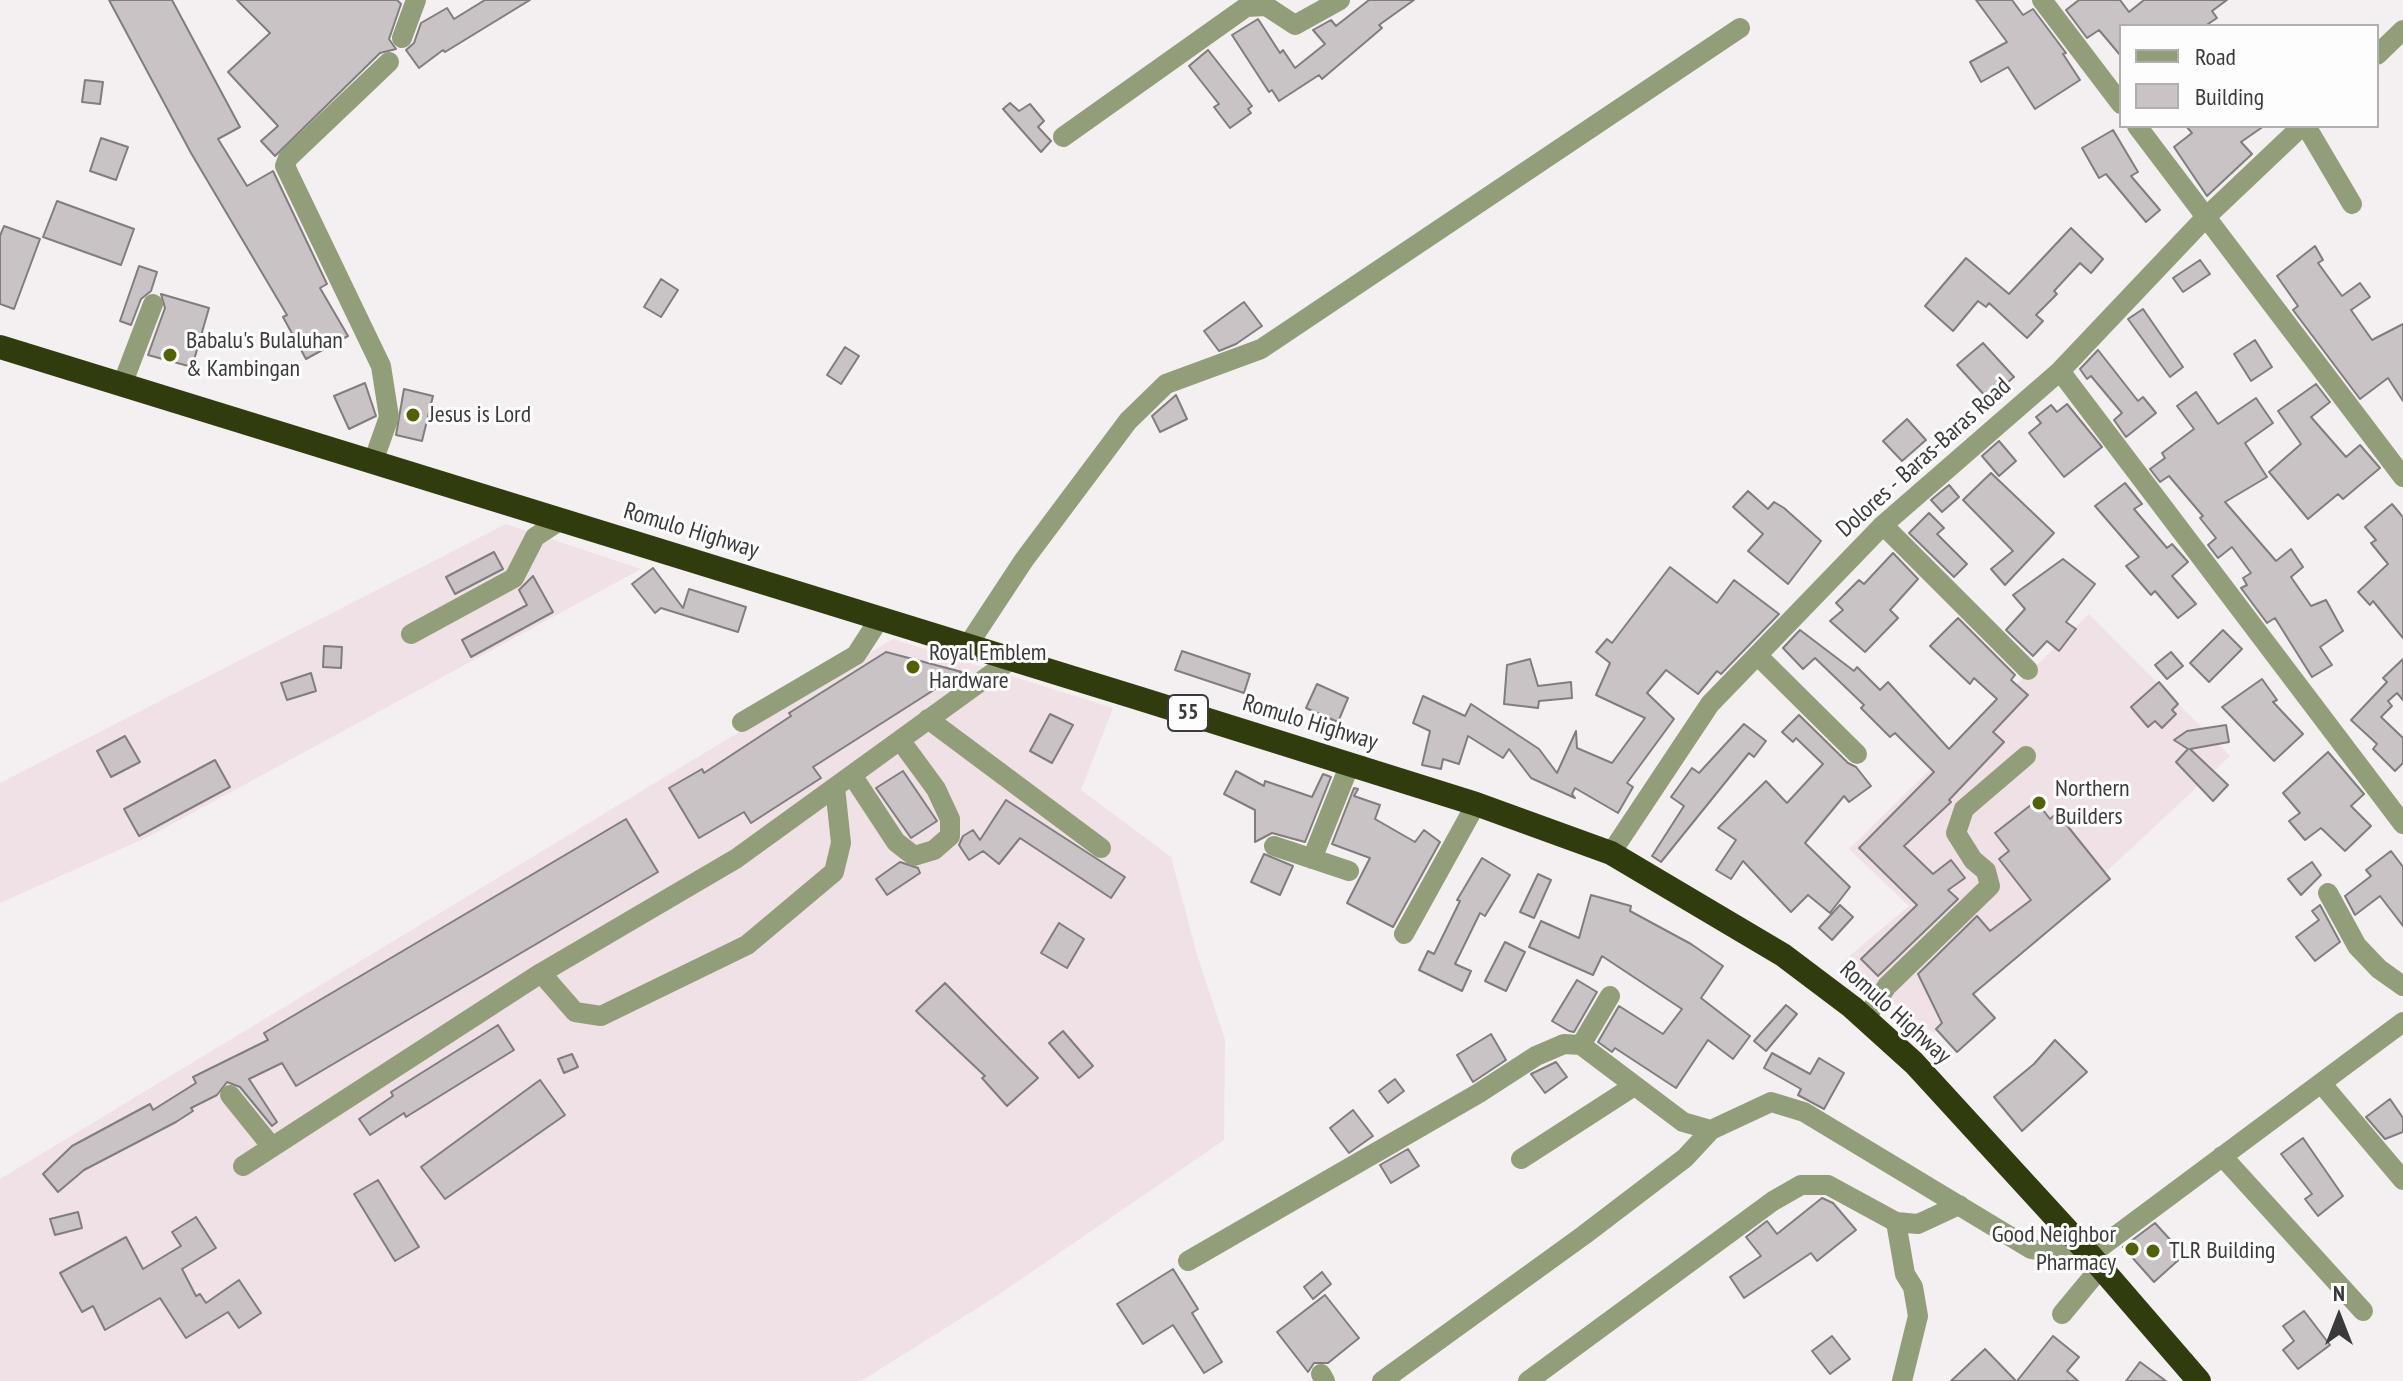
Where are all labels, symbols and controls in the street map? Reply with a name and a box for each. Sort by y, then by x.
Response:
legend [2119,24,2379,128]
text: Road [2195,41,2236,72]
text: Building [2195,81,2264,112]
place label: Babalu's Bulaluhan & Kambingan [186,327,343,383]
marker: Babalu's Bulaluhan & Kambingan [161,346,179,364]
street label: Dolores - Baras-Baras Road [1831,372,2017,544]
place label: Jesus is Lord [429,401,531,429]
marker: Jesus is Lord [404,406,422,424]
street label: Romulo Highway [620,497,762,565]
place label: Royal Emblem Hardware [929,639,1046,695]
marker: Royal Emblem Hardware [904,658,922,676]
street label: Romulo Highway [1239,689,1381,757]
road number: 55 [1168,695,1208,731]
place label: Northern Builders [2055,775,2130,831]
marker: Northern Builders [2030,794,2048,812]
street label: Romulo Highway [1833,956,1957,1070]
place label: Good Neighbor Pharmacy [1992,1221,2116,1277]
place label: TLR Building [2169,1237,2275,1265]
marker: Good Neighbor Pharmacy [2123,1240,2141,1258]
marker: TLR Building [2144,1242,2162,1260]
north arrow [2299,1277,2379,1357]
text: N [2333,1279,2345,1307]

